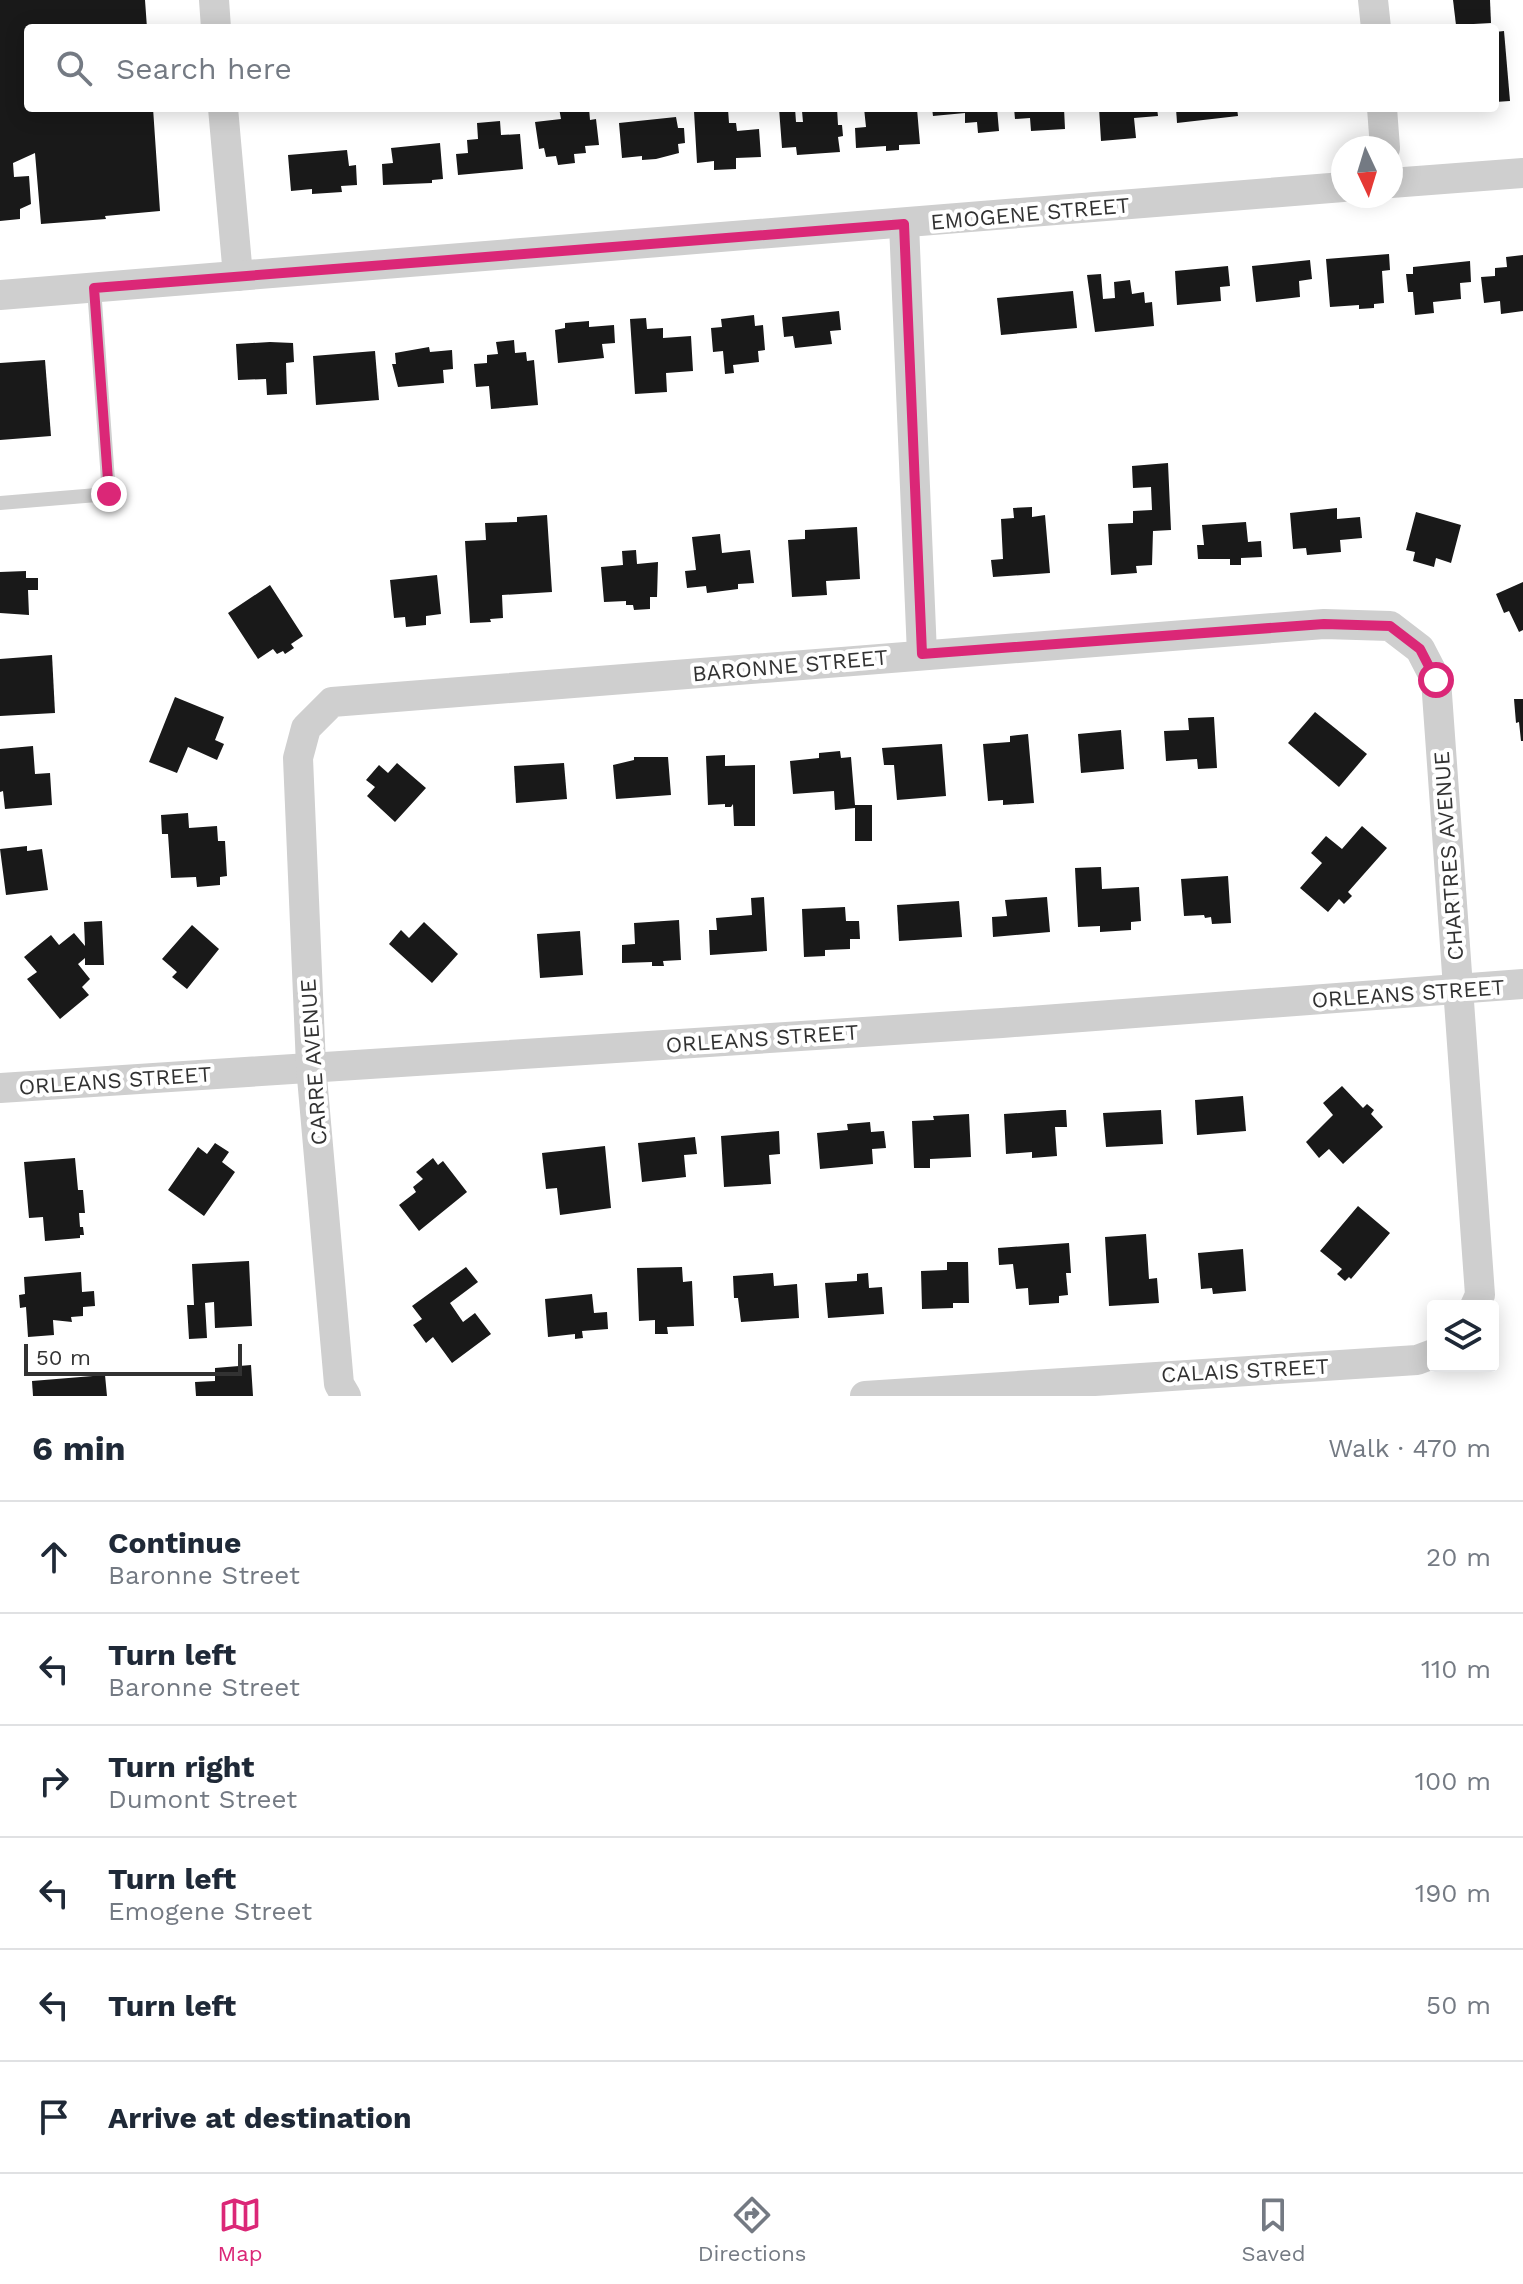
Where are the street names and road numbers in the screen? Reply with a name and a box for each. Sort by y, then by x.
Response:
street label: EMOGENE STREET [930,192,1131,235]
street label: BARONNE STREET [691,644,889,686]
street label: CHARTRES AVENUE [1429,750,1468,962]
street label: ORLEANS STREET [1311,974,1505,1013]
street label: CARRE AVENUE [295,978,332,1146]
street label: ORLEANS STREET [665,1019,859,1058]
street label: ORLEANS STREET [18,1061,212,1100]
street label: CALAIS STREET [1160,1354,1330,1387]

